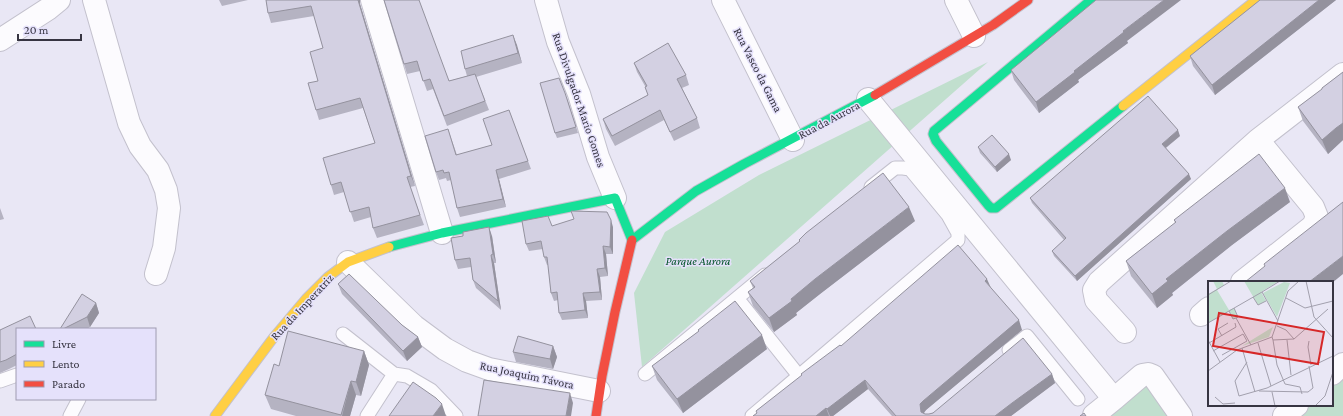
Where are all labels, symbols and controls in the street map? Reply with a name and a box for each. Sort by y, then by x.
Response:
scale bar [18,16,81,42]
text: 20 m [24,23,49,37]
street label: Rua Vasco da Gama [731,25,786,115]
street label: Rua Divulgador Mario Gomes [549,31,609,169]
street label: Rua da Aurora [796,98,862,142]
park label: Parque Aurora [665,254,731,268]
street label: Rua da Imperatriz [268,271,336,343]
inset map [1208,281,1333,406]
legend [16,328,156,400]
text: Livre [52,337,76,351]
text: Lento [52,357,80,371]
street label: Rua Joaquim Távora [479,358,576,392]
text: Parado [52,377,85,391]

